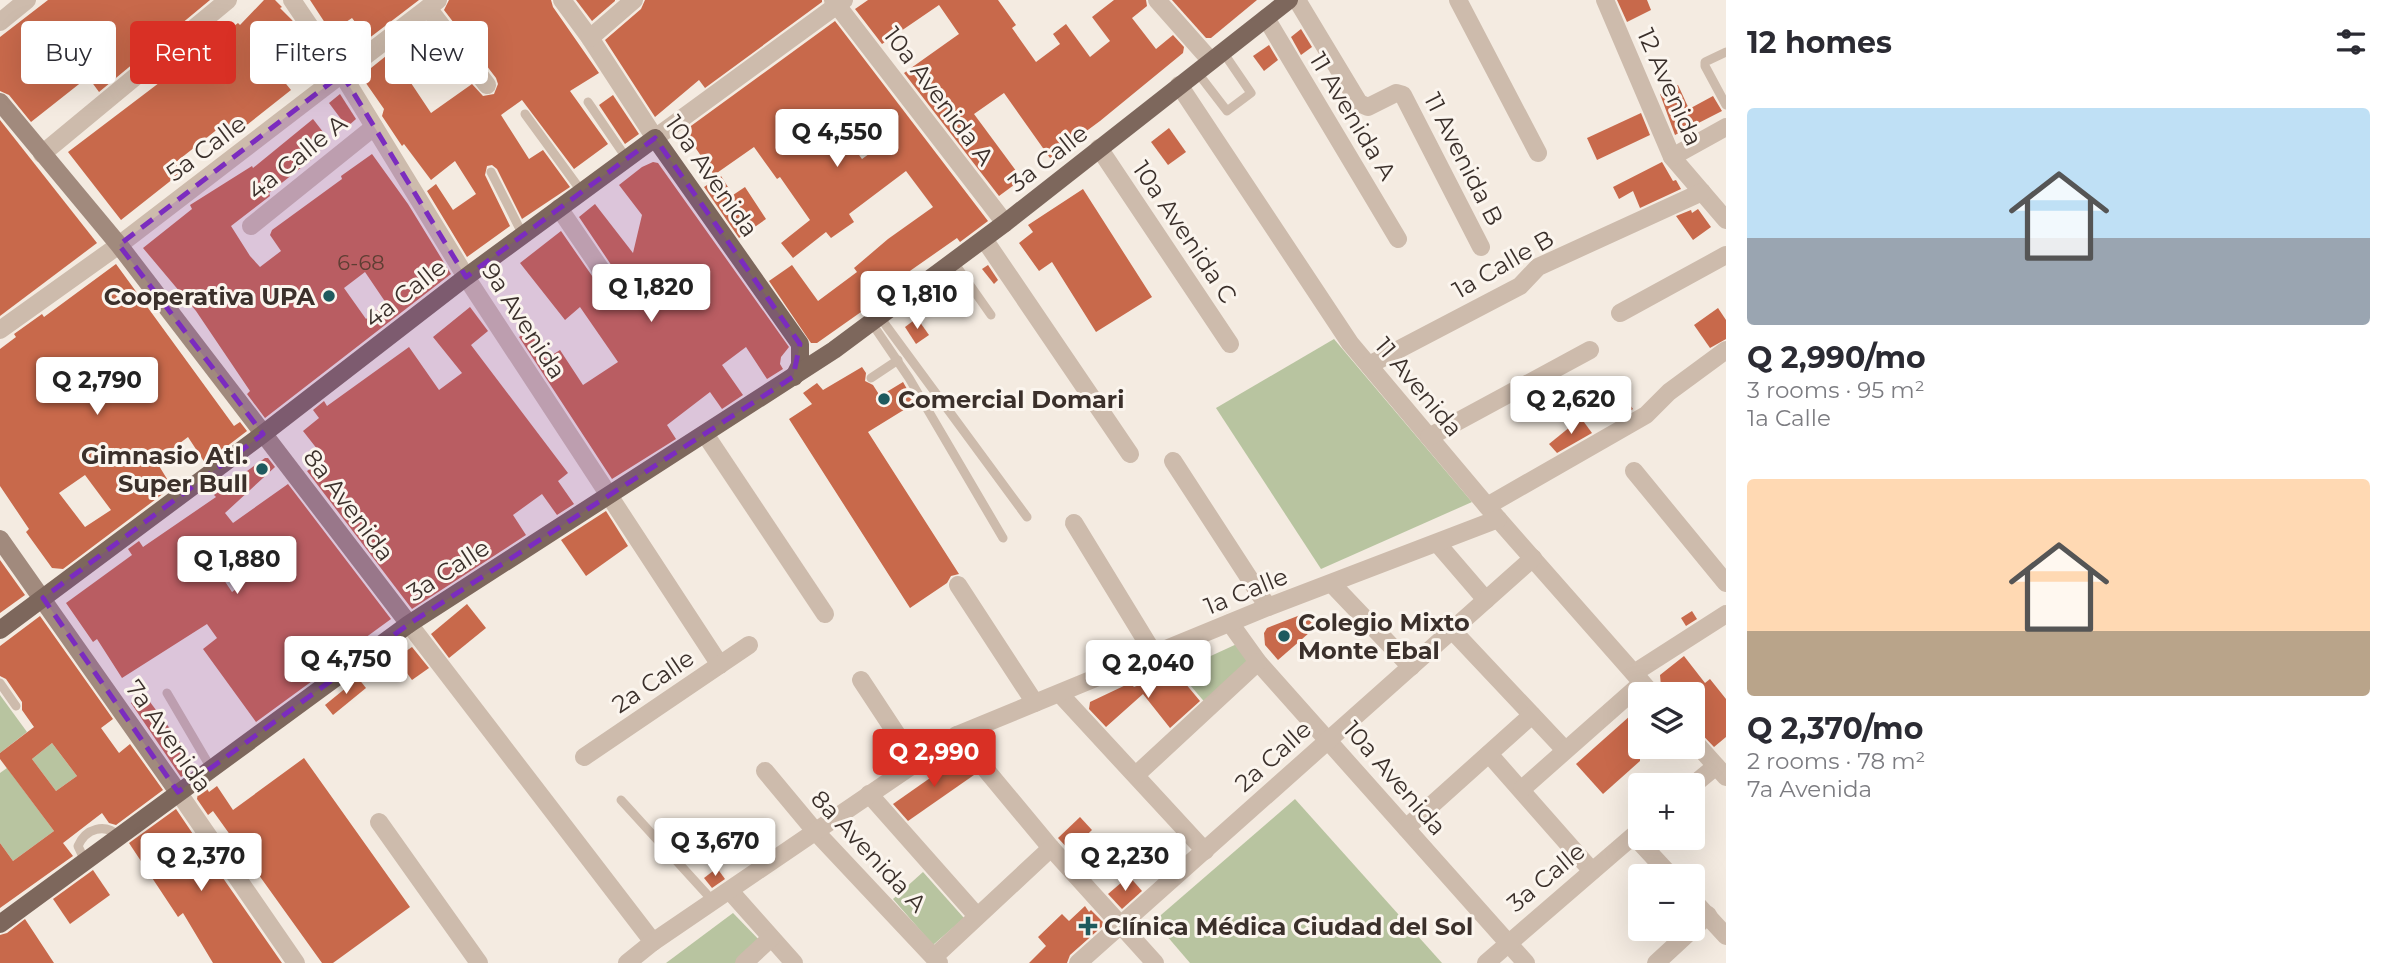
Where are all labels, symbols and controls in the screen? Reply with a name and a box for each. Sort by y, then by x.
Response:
chip: Buy [21,21,116,84]
chip: Rent [130,21,236,84]
chip: Filters [250,21,371,84]
chip: New [385,21,488,84]
street label: 10a Avenida A [878,21,1001,171]
icon: filters [2332,23,2370,61]
street label: 12 Avenida [1631,24,1709,150]
text: 12 homes [1747,24,1892,61]
street label: 11 Avenida A [1304,47,1403,186]
street label: 11 Avenida B [1418,88,1510,230]
street label: 4a Calle A [242,108,353,206]
street label: 5a Calle [160,109,252,187]
street label: 10a Avenida [659,110,765,242]
pin: Q 4,550 [772,110,902,169]
text: Q 4,550 [791,118,883,146]
street label: 3a Calle [1003,118,1093,198]
icon: home [1996,153,2122,279]
street label: 10a Avenida C [1127,155,1243,309]
street label: 1a Calle B [1447,223,1559,305]
house number: 6-68 [337,250,385,275]
street label: 4a Calle [358,252,452,334]
street label: 9a Avenida [476,258,572,384]
pin: Q 1,820 [586,264,716,324]
pin: Q 1,810 [852,272,982,331]
text: Q 1,820 [608,273,694,301]
text: Q 1,810 [876,280,958,308]
place label: Cooperativa UPA [104,282,316,311]
marker: Cooperativa UPA [321,288,337,304]
street label: 11 Avenida [1369,332,1469,442]
text: Q 2,990/mo [1747,339,1926,376]
pin: Q 2,790 [32,358,162,417]
text: Q 2,790 [52,366,142,394]
pin: Q 2,620 [1506,376,1636,436]
text: 3 rooms · 95 m² [1747,376,1925,404]
place label: Comercial Domari [898,385,1124,414]
text: Q 2,620 [1526,385,1616,413]
marker: Comercial Domari [876,391,892,407]
text: 1a Calle [1747,404,1831,432]
place label: Gimnasio Atl. Super Bull [81,441,248,498]
street label: 8a Avenida [298,443,400,567]
marker: Gimnasio Atl. Super Bull [254,461,270,477]
icon: home [1996,524,2122,650]
street label: 3a Calle [401,533,495,607]
pin: Q 1,880 [172,536,302,596]
text: Q 1,880 [193,545,281,573]
street label: 1a Calle [1200,561,1292,621]
place label: Colegio Mixto Monte Ebal [1298,608,1470,665]
marker: Colegio Mixto Monte Ebal [1276,628,1292,644]
pin: Q 4,750 [281,636,411,696]
pin: Q 2,040 [1083,640,1213,700]
street label: 2a Calle [607,643,699,719]
text: Q 4,750 [300,645,392,673]
text: Q 2,040 [1102,649,1194,677]
street label: 7a Avenida [120,674,218,798]
map controls [1628,682,1705,941]
button: layers [1628,682,1705,759]
text: Q 2,370/mo [1747,710,1923,747]
street label: 2a Calle [1229,714,1317,798]
street label: 10a Avenida [1338,715,1452,841]
pin: Q 2,990 [869,730,999,789]
text: Q 2,990 [889,738,979,766]
text: 2 rooms · 78 m² [1747,747,1925,775]
button: + [1628,773,1705,850]
text: 7a Avenida [1747,775,1872,803]
street label: 8a Avenida A [805,784,933,919]
pin: Q 3,670 [650,818,780,878]
text: Q 3,670 [670,827,760,855]
pin: Q 2,370 [136,834,266,893]
pin: Q 2,230 [1060,834,1190,893]
street label: 3a Calle [1501,836,1591,918]
text: Q 2,370 [157,842,245,870]
text: Q 2,230 [1081,842,1169,870]
button: − [1628,864,1705,941]
place label: Clínica Médica Ciudad del Sol [1104,912,1473,941]
marker: Clínica Médica Ciudad del Sol [1078,916,1098,936]

